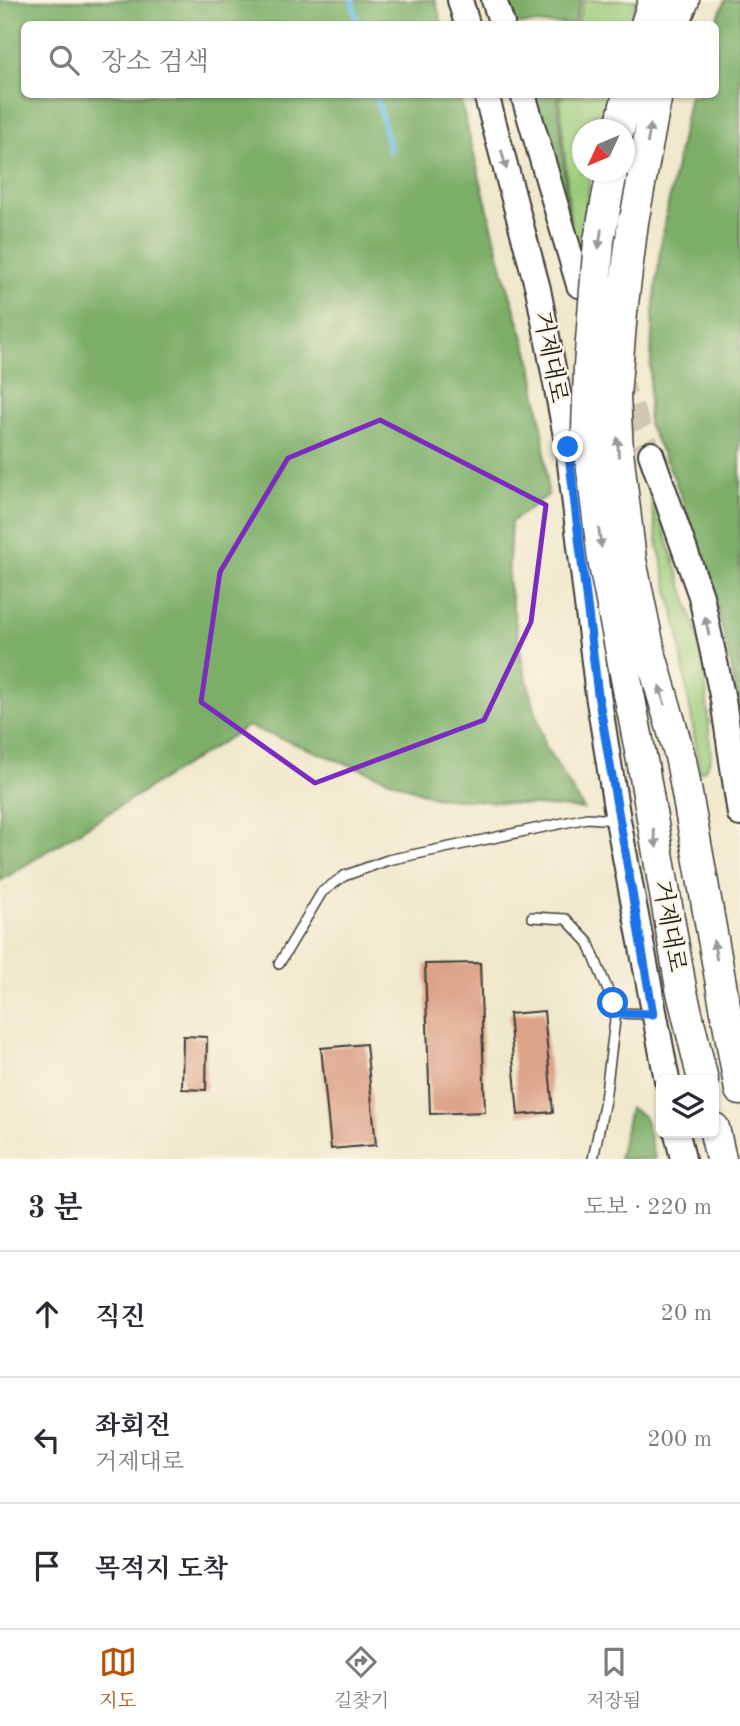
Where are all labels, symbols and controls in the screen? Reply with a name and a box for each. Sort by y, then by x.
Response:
search box [21,21,719,98]
icon: search [45,41,83,79]
text: 장소 검색 [101,50,209,76]
north arrow [572,119,635,182]
one-way arrow [644,123,655,145]
one-way arrow [499,150,510,172]
one-way arrow [594,228,605,250]
street label: 거제대로 [528,309,572,405]
route end [552,431,583,462]
one-way arrow [612,436,623,458]
one-way arrow [595,528,606,550]
one-way arrow [702,615,713,637]
one-way arrow [656,683,667,705]
one-way arrow [650,827,661,849]
street label: 거제대로 [648,878,690,974]
one-way arrow [709,939,720,961]
route start [597,987,628,1018]
map controls [656,1075,719,1138]
button: layers [656,1075,719,1138]
text: 3 분 [28,1194,83,1224]
text: 도보 · 220 m [584,1196,712,1219]
icon: ahead [28,1295,66,1333]
text: 20 m [661,1302,712,1325]
text: 직진 [95,1305,145,1331]
text: 좌회전 [95,1414,170,1440]
icon: left [28,1421,66,1459]
text: 200 m [647,1428,712,1451]
text: 거제대로 [95,1451,184,1474]
icon: arrive [28,1547,66,1585]
text: 목적지 도착 [95,1557,228,1583]
tab: 지도 [99,1643,137,1714]
tab: 길찾기 [334,1643,389,1714]
tab: 저장됨 [586,1643,641,1714]

